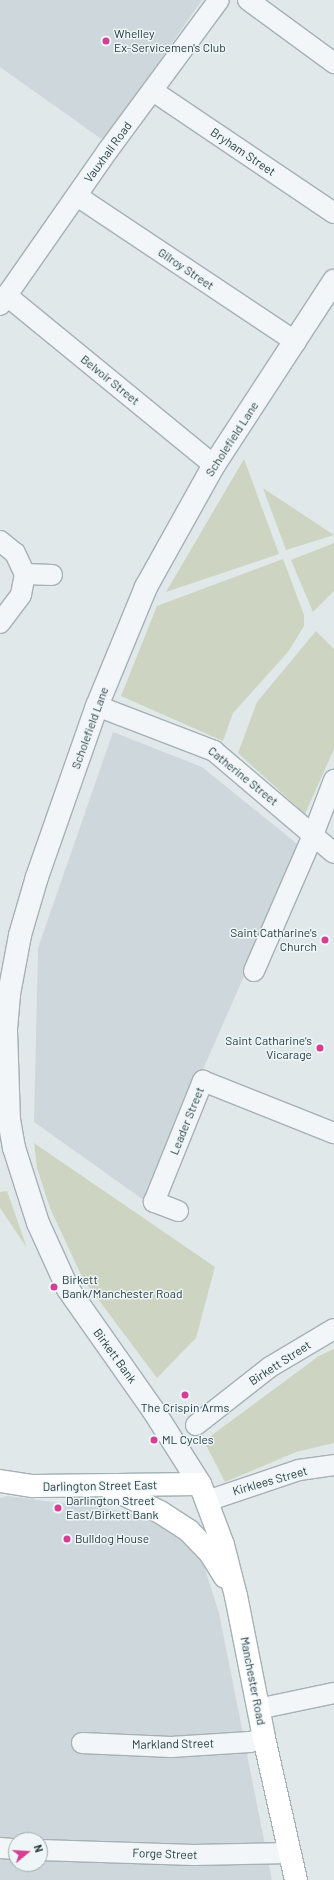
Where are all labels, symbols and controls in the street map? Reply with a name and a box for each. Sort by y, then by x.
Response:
place label: Whelley Ex-Servicemen's Club [114,27,226,55]
marker: Whelley Ex-Servicemen's Club [101,36,111,46]
street label: Vauxhall Road [81,119,135,185]
street label: Bryham Street [208,125,278,179]
street label: Gilroy Street [155,245,217,293]
street label: Belvoir Street [78,352,142,408]
street label: Scholefield Lane [202,399,262,479]
street label: Scholefield Lane [68,685,112,771]
street label: Catherine Street [205,743,281,809]
place label: Saint Catharine's Church [230,926,317,954]
marker: Saint Catharine's Church [320,935,330,945]
place label: Saint Catharine's Vicarage [225,1034,312,1062]
marker: Saint Catharine's Vicarage [315,1043,325,1053]
street label: Leader Street [167,1085,207,1157]
place label: Birkett Bank/Manchester Road [62,1273,183,1301]
marker: Birkett Bank/Manchester Road [49,1282,59,1292]
street label: Birkett Bank [90,1326,140,1386]
street label: Birkett Street [246,1338,314,1388]
marker: The Crispin Arms [180,1390,190,1400]
place label: The Crispin Arms [141,1401,229,1415]
place label: ML Cycles [162,1433,213,1447]
marker: ML Cycles [149,1435,159,1445]
street label: Kirklees Street [231,1463,309,1499]
street label: Darlington Street East [42,1478,158,1494]
place label: Darlington Street East/Birkett Bank [66,1494,159,1522]
marker: Darlington Street East/Birkett Bank [53,1503,63,1513]
place label: Bulldog House [75,1532,149,1546]
marker: Bulldog House [62,1534,72,1544]
street label: Manchester Road [237,1636,269,1726]
street label: Markland Street [132,1736,214,1752]
north arrow [8,1832,48,1872]
text: N [32,1843,46,1854]
street label: Forge Street [132,1846,198,1862]

